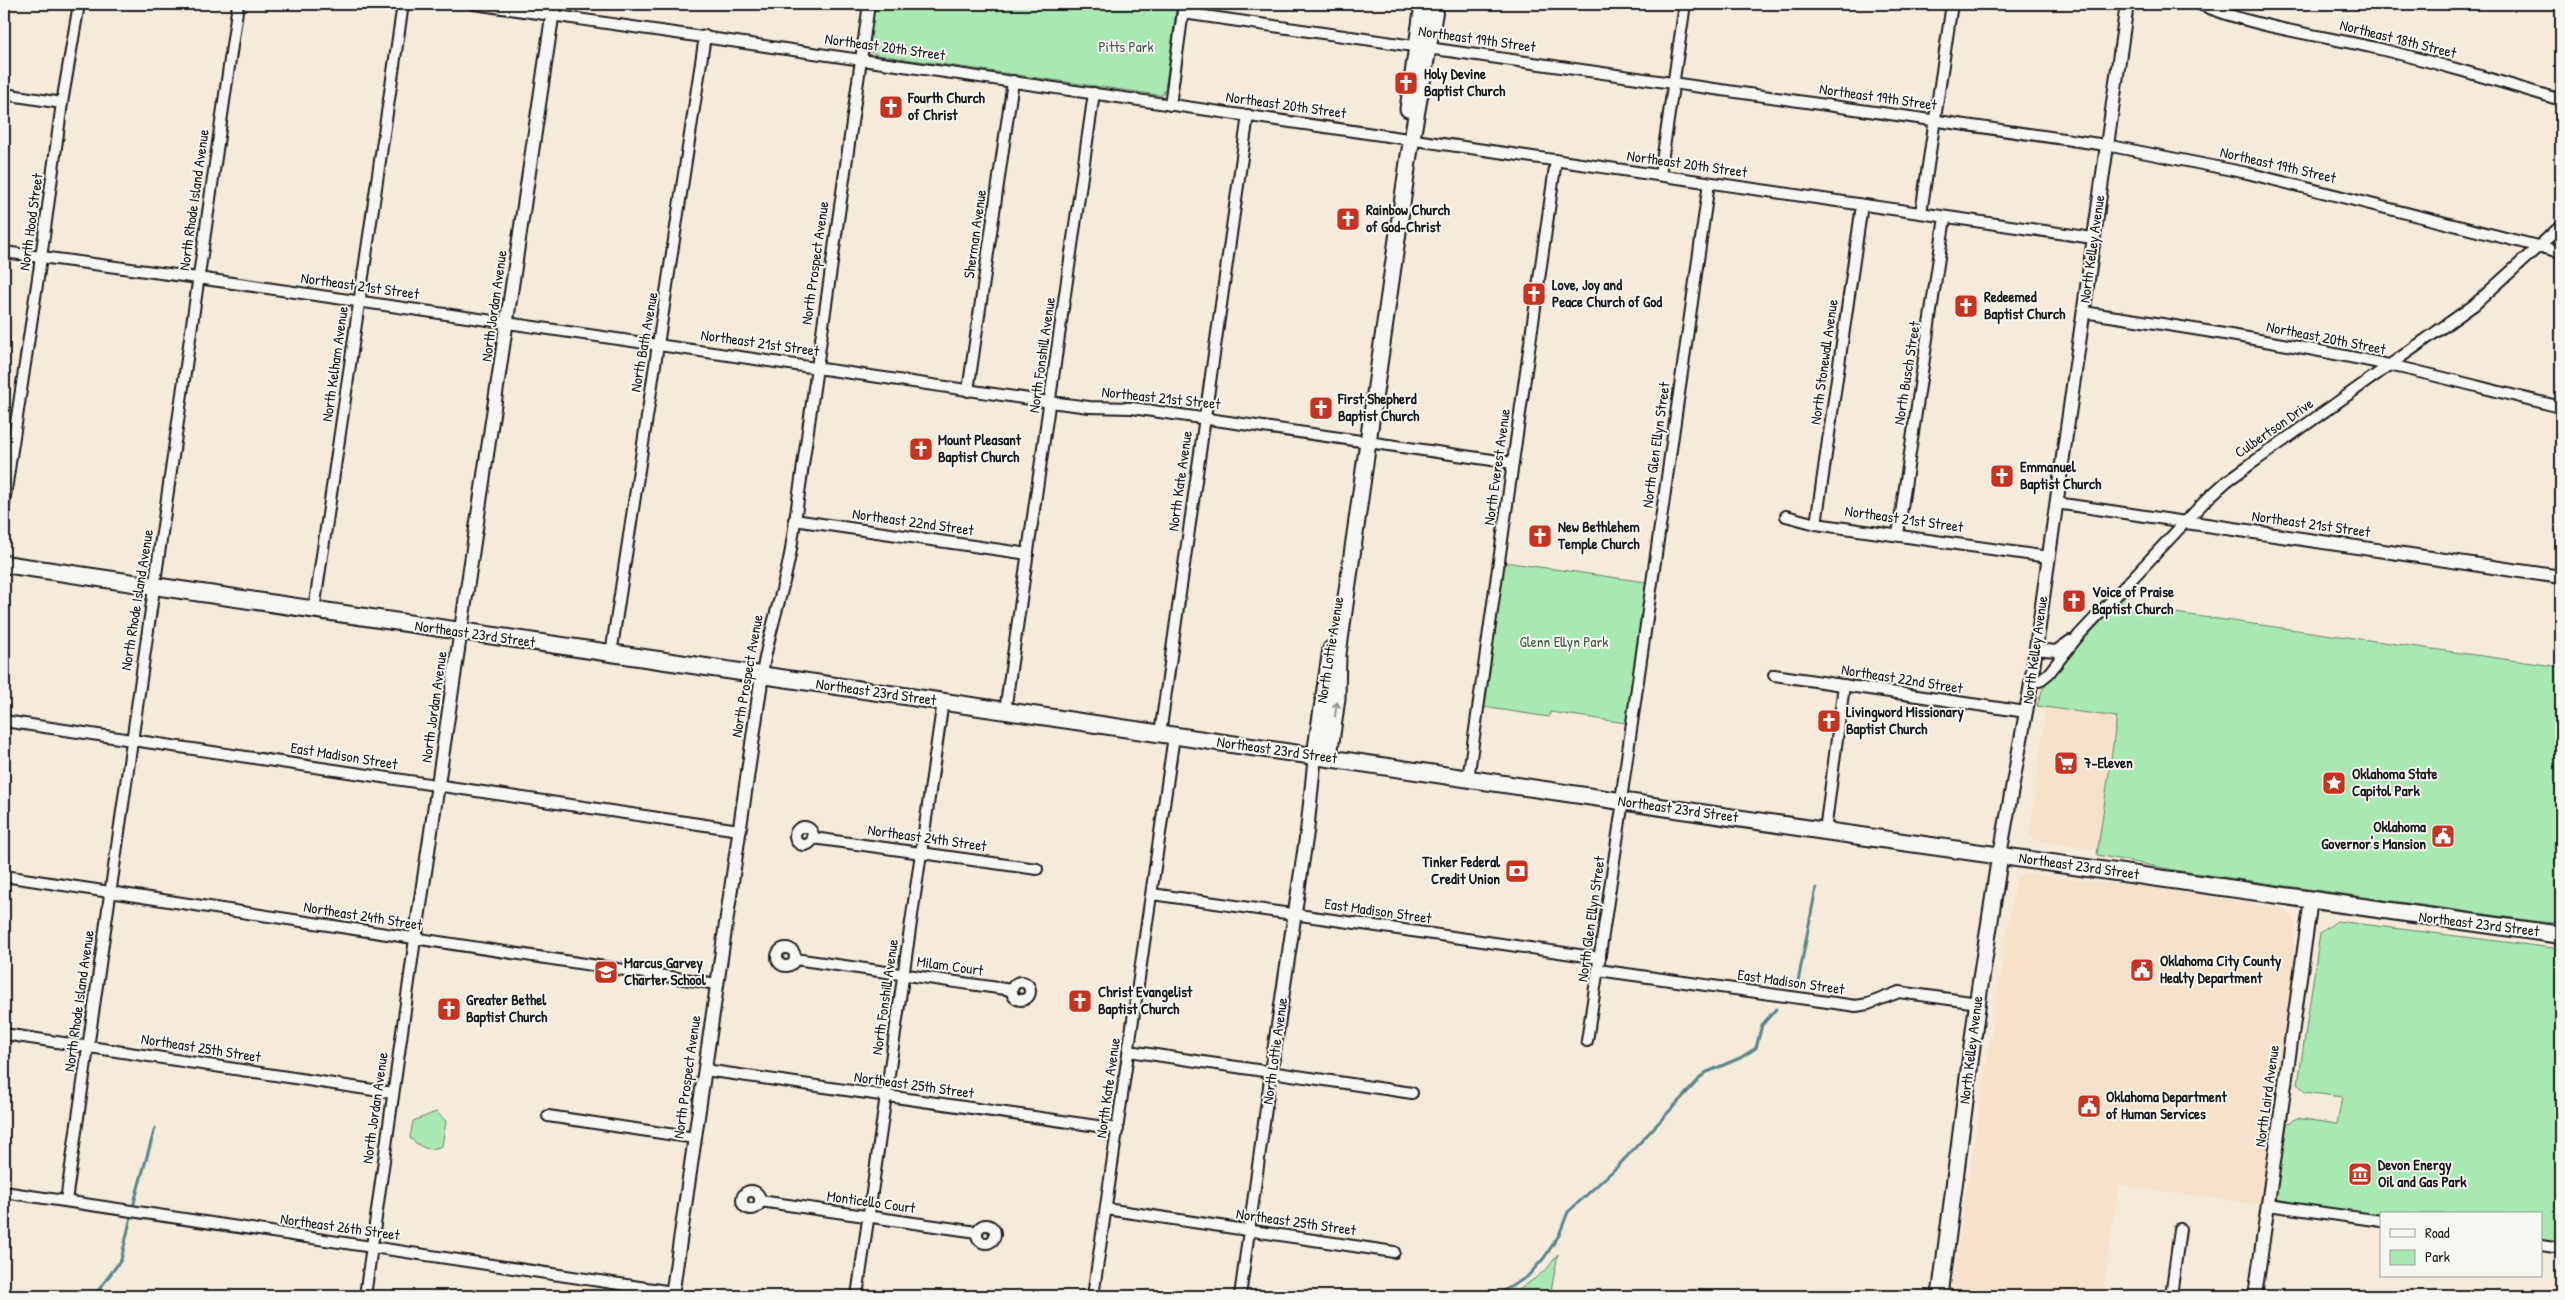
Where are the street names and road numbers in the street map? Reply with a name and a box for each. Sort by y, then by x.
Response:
street label: Northeast 18th Street [2338,14,2459,63]
street label: Northeast 19th Street [1417,20,1538,57]
street label: Northeast 20th Street [824,28,947,65]
street label: Northeast 19th Street [1818,78,1939,115]
street label: Northeast 20th Street [1225,86,1348,123]
street label: North Rhode Island Avenue [173,128,214,272]
street label: Northeast 19th Street [2218,141,2339,188]
street label: Northeast 20th Street [1626,145,1749,182]
street label: North Hood Street [13,171,48,272]
street label: Sherman Avenue [958,188,991,280]
street label: North Kelley Avenue [2074,194,2109,304]
street label: North Prospect Avenue [795,200,834,326]
street label: North Jordan Avenue [475,249,512,363]
street label: Northeast 21st Street [300,267,421,304]
street label: North Bath Avenue [624,290,663,394]
street label: North Fonshill Avenue [1023,296,1060,414]
street label: North Stonewall Avenue [1804,298,1843,426]
street label: North Kelham Avenue [316,305,353,423]
street label: Northeast 20th Street [2265,316,2388,360]
street label: North Busch Street [1888,319,1925,426]
street label: Northeast 21st Street [700,324,821,361]
street label: North Glen Ellyn Street [1636,380,1675,509]
street label: Northeast 21st Street [1101,381,1222,414]
street label: Culbertson Drive [2230,393,2317,462]
street label: North Everest Avenue [1478,407,1515,527]
street label: North Kate Avenue [1162,429,1197,532]
street label: Northeast 21st Street [1844,500,1965,537]
street label: Northeast 22nd Street [851,503,976,541]
street label: Northeast 21st Street [2251,505,2372,542]
street label: North Rhode Island Avenue [115,528,158,672]
street label: North Lottie Avenue [1311,595,1348,705]
street label: North Kelley Avenue [2017,595,2052,705]
street label: North Prospect Avenue [725,613,768,739]
street label: Northeast 23rd Street [414,615,537,652]
street label: North Jordan Avenue [415,650,452,764]
street label: Northeast 22nd Street [1840,659,1965,699]
street label: Northeast 23rd Street [815,673,938,710]
street label: Northeast 23rd Street [1216,731,1339,768]
street label: East Madison Street [289,737,400,774]
street label: Northeast 23rd Street [1617,790,1740,827]
street label: Northeast 24th Street [866,819,989,856]
street label: Northeast 23rd Street [2018,847,2141,884]
street label: North Glen Ellyn Street [1571,854,1610,983]
street label: East Madison Street [1323,893,1434,929]
street label: Northeast 24th Street [302,896,425,935]
street label: Northeast 23rd Street [2418,906,2541,941]
street label: North Rhode Island Avenue [58,929,99,1073]
street label: North Fonshill Avenue [866,938,903,1056]
street label: Milam Court [915,950,986,981]
street label: East Madison Street [1736,964,1847,1000]
street label: North Kelley Avenue [1953,995,1988,1105]
street label: North Lottie Avenue [1257,996,1292,1106]
street label: North Prospect Avenue [667,1014,706,1140]
street label: Northeast 25th Street [140,1028,263,1067]
street label: North Kate Avenue [1090,1036,1125,1139]
street label: North Laird Avenue [2249,1044,2284,1148]
street label: North Jordan Avenue [356,1051,393,1165]
street label: Northeast 25th Street [853,1066,976,1103]
street label: Monticello Court [825,1185,918,1218]
street label: Northeast 25th Street [1235,1203,1358,1240]
street label: Northeast 26th Street [279,1208,402,1245]

